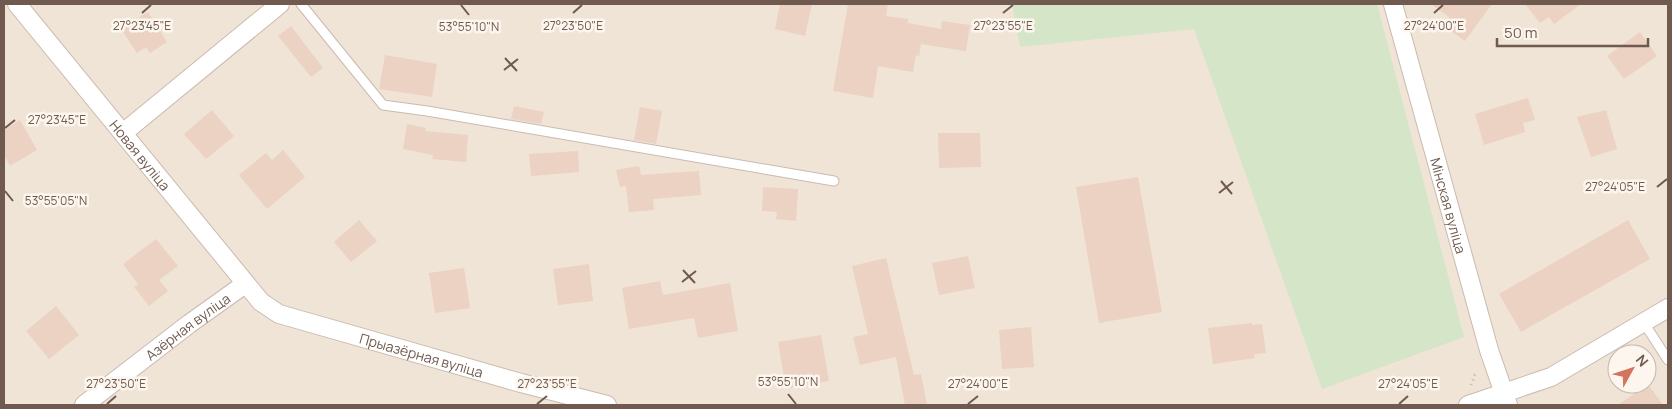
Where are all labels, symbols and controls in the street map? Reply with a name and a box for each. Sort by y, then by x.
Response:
scale bar [1497,15,1648,47]
text: 27°23'45"E [113,17,171,34]
text: 27°23'50"E [543,17,603,34]
text: 27°23'55"E [973,17,1033,34]
text: 27°24'00"E [1404,17,1464,34]
text: 53°55'10"N [439,18,499,35]
text: 50 m [1504,22,1538,43]
text: 27°23'45"E [28,111,86,128]
street label: Новая вуліца [106,116,175,194]
street label: Мінская вуліца [1427,155,1471,256]
text: 27°24'05"E [1585,178,1645,195]
text: 53°55'05"N [25,192,87,209]
street label: Азёрная вуліца [141,288,234,364]
street label: Прыазёрная вуліца [358,328,486,381]
north arrow [1607,344,1657,394]
text: N [1632,350,1653,370]
text: 53°55'10"N [758,373,818,390]
text: 27°23'50"E [86,375,146,392]
text: 27°23'55"E [517,375,577,392]
text: 27°24'00"E [948,375,1008,392]
text: 27°24'05"E [1378,375,1438,392]

